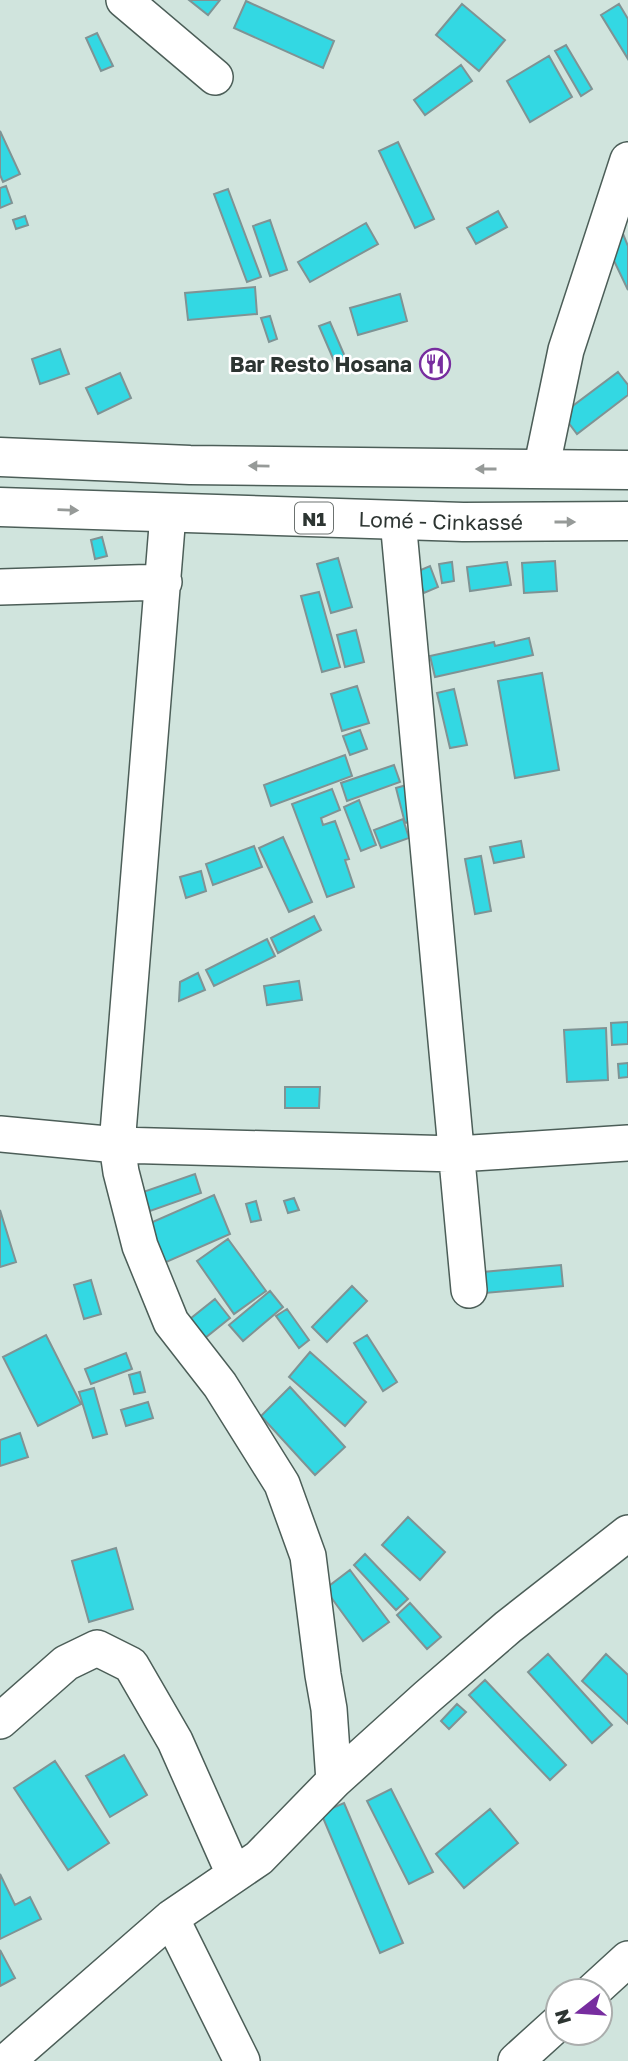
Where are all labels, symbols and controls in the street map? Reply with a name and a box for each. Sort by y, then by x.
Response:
restaurant icon: Bar Resto Hosana [418,347,452,381]
place label: Bar Resto Hosana [230,351,412,377]
one-way arrow [248,460,270,472]
one-way arrow [475,463,497,475]
road number: N1 [295,503,333,534]
one-way arrow [57,504,79,515]
street label: Lomé - Cinkassé [358,506,523,535]
one-way arrow [554,516,576,528]
north arrow [544,1977,614,2047]
text: N [549,2007,575,2027]

